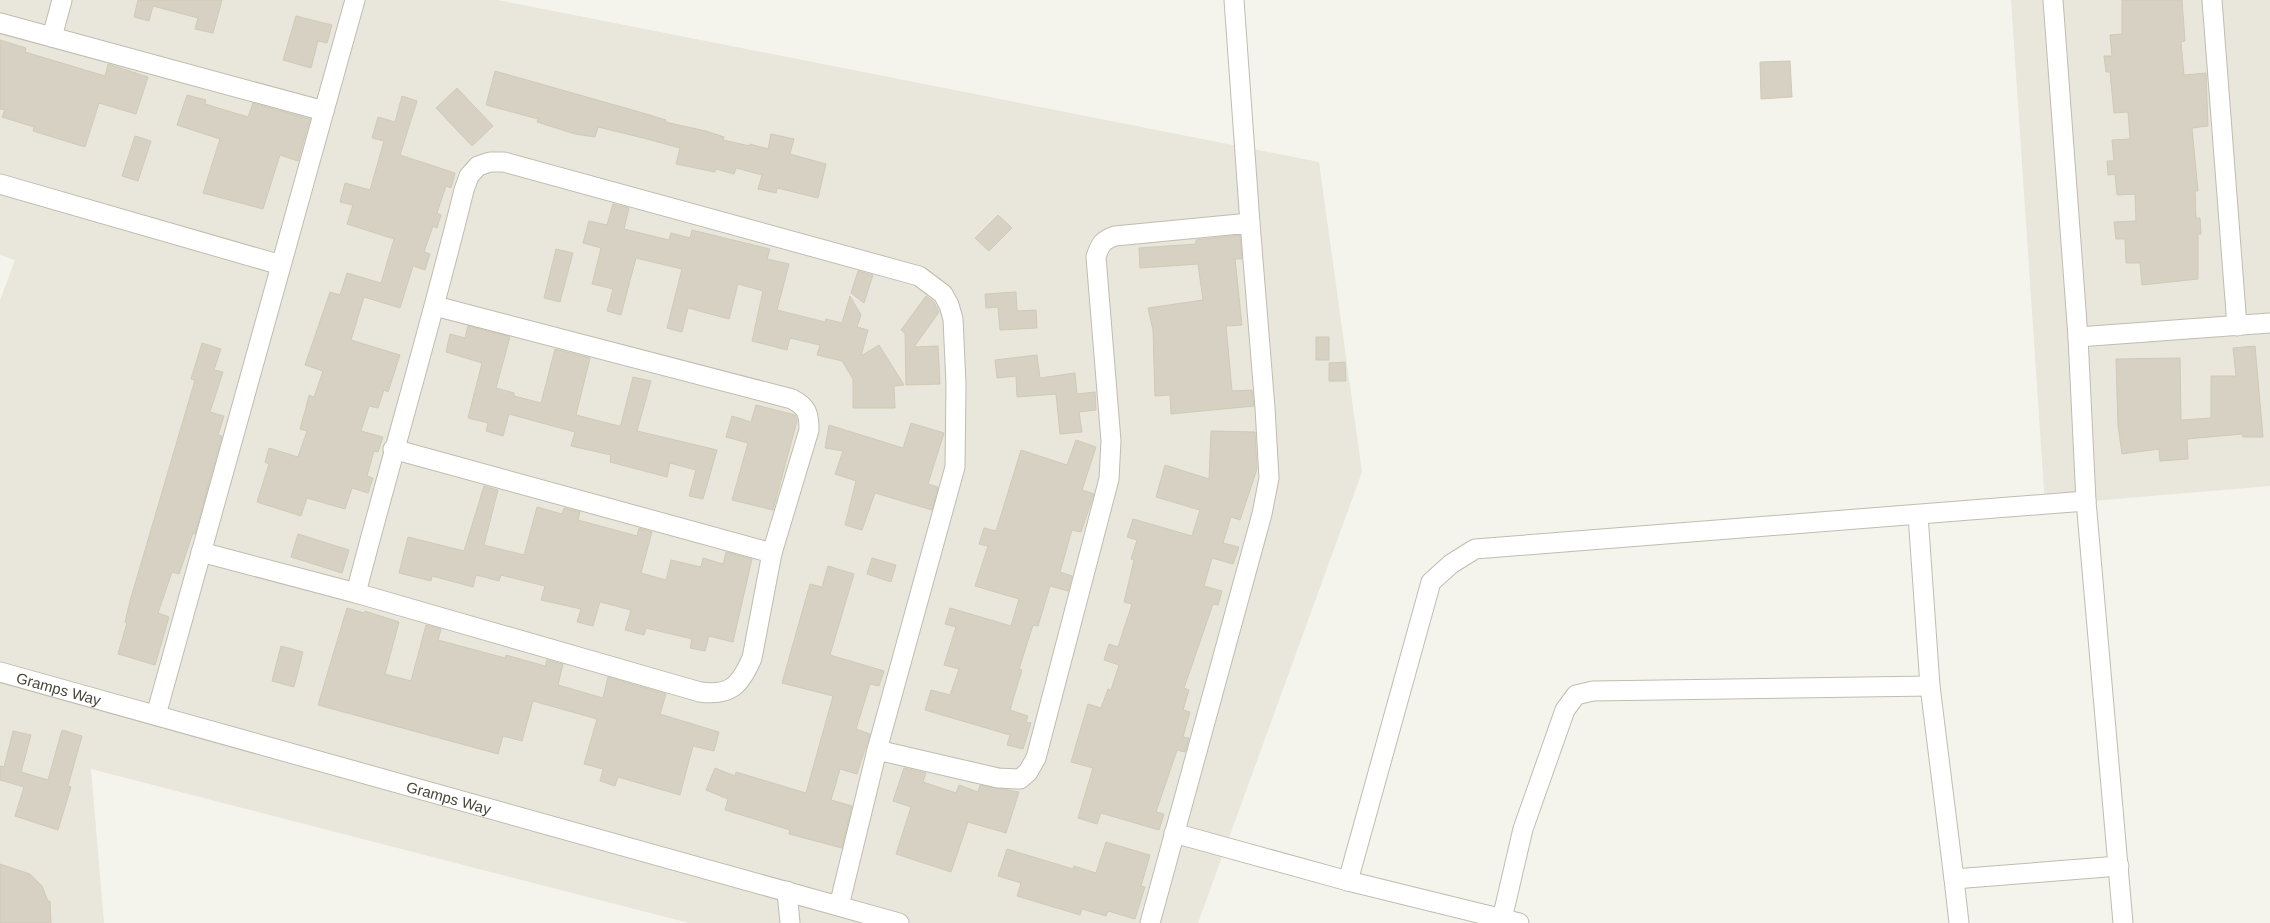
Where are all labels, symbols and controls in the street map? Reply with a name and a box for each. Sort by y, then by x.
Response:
street label: Gramps Way [15,669,103,708]
street label: Gramps Way [405,777,493,817]

